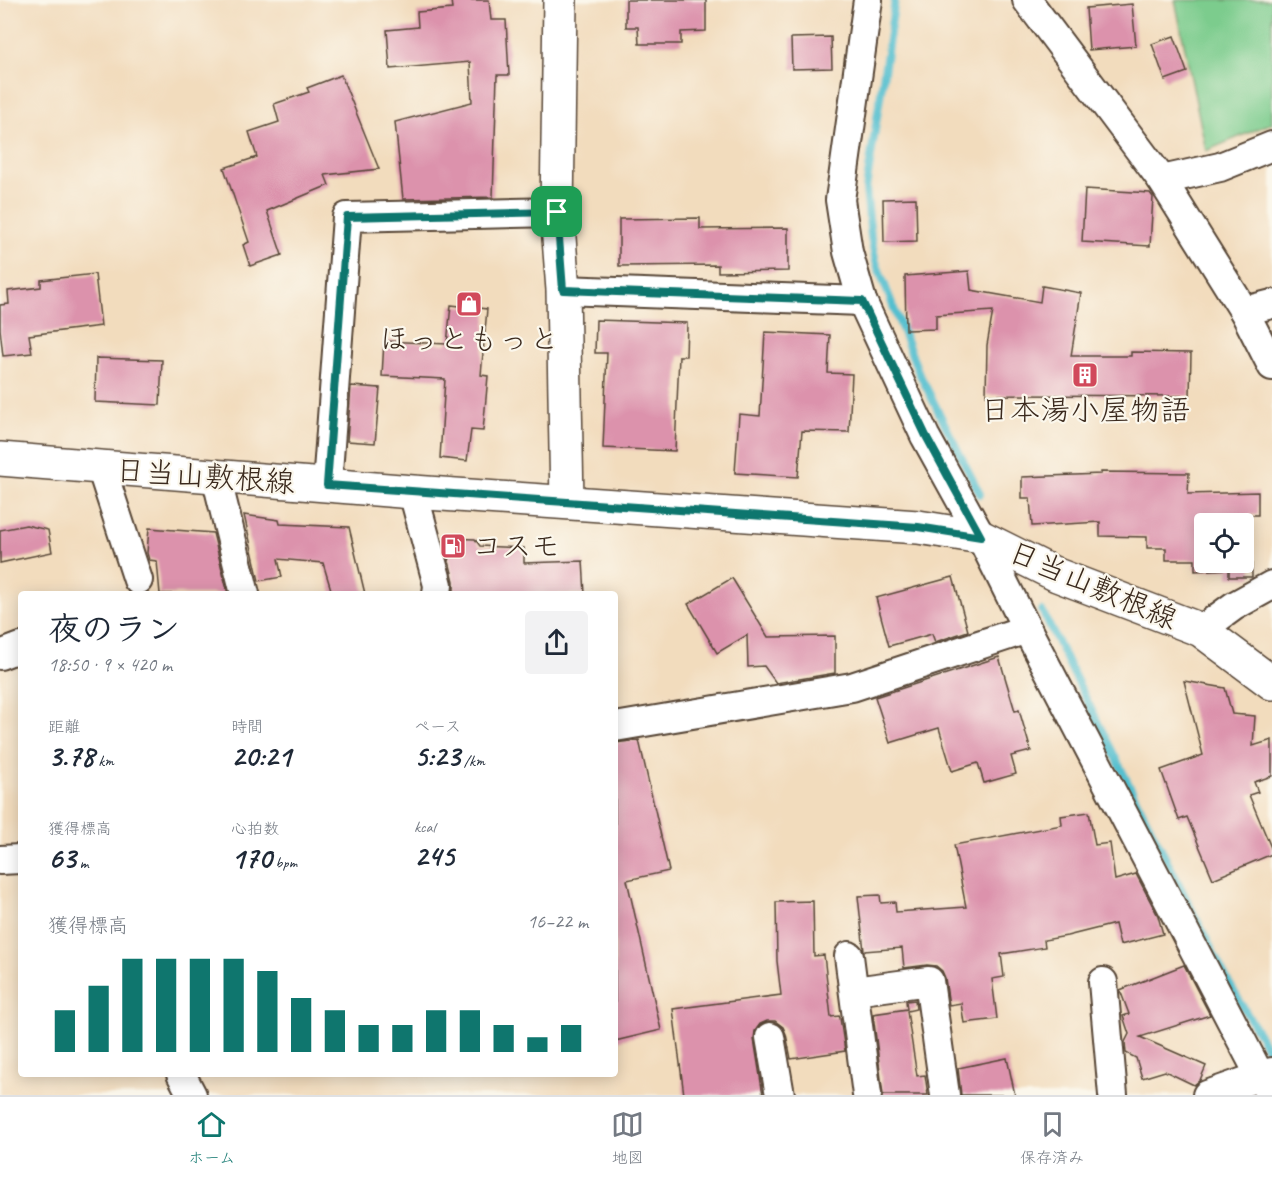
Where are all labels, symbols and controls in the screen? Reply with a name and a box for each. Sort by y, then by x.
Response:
pin [531,186,582,237]
icon: arrive [540,195,573,228]
shop icon: ほっともっと [454,289,484,319]
place label: ほっともっと [379,320,559,358]
building icon: 日本湯小屋物語 [1070,360,1100,390]
place label: 日本湯小屋物語 [980,391,1190,429]
street label: 日当山敷根線 [114,451,296,501]
map controls [1194,513,1254,573]
button: locate [1194,513,1254,573]
place label: コスモ [472,527,561,565]
fuel station icon: コスモ [438,531,468,561]
street label: 日当山敷根線 [1003,532,1183,638]
text: 夜のラン [48,608,180,650]
button: share [525,611,588,674]
text: 18:50 · 9 × 420 m [48,652,172,677]
text: 距離 [48,717,80,737]
text: 時間 [231,717,263,737]
text: ペース [414,717,461,737]
text: 3.78 [48,737,94,775]
text: 20:21 [231,737,291,775]
text: 5:23 [414,737,460,775]
text: km [94,751,114,771]
text: /km [460,751,485,771]
text: kcal [414,817,435,837]
text: 獲得標高 [48,819,112,839]
text: 心拍数 [231,819,279,839]
text: 245 [414,837,454,875]
text: 63 [48,839,76,877]
text: 170 [231,839,271,877]
text: m [76,853,88,873]
text: bpm [271,853,297,873]
text: 16–22 m [527,909,588,934]
text: 獲得標高 [48,913,128,938]
tab: ホーム [188,1108,235,1168]
tab: 地図 [611,1108,644,1168]
tab: 保存済み [1020,1108,1084,1168]

